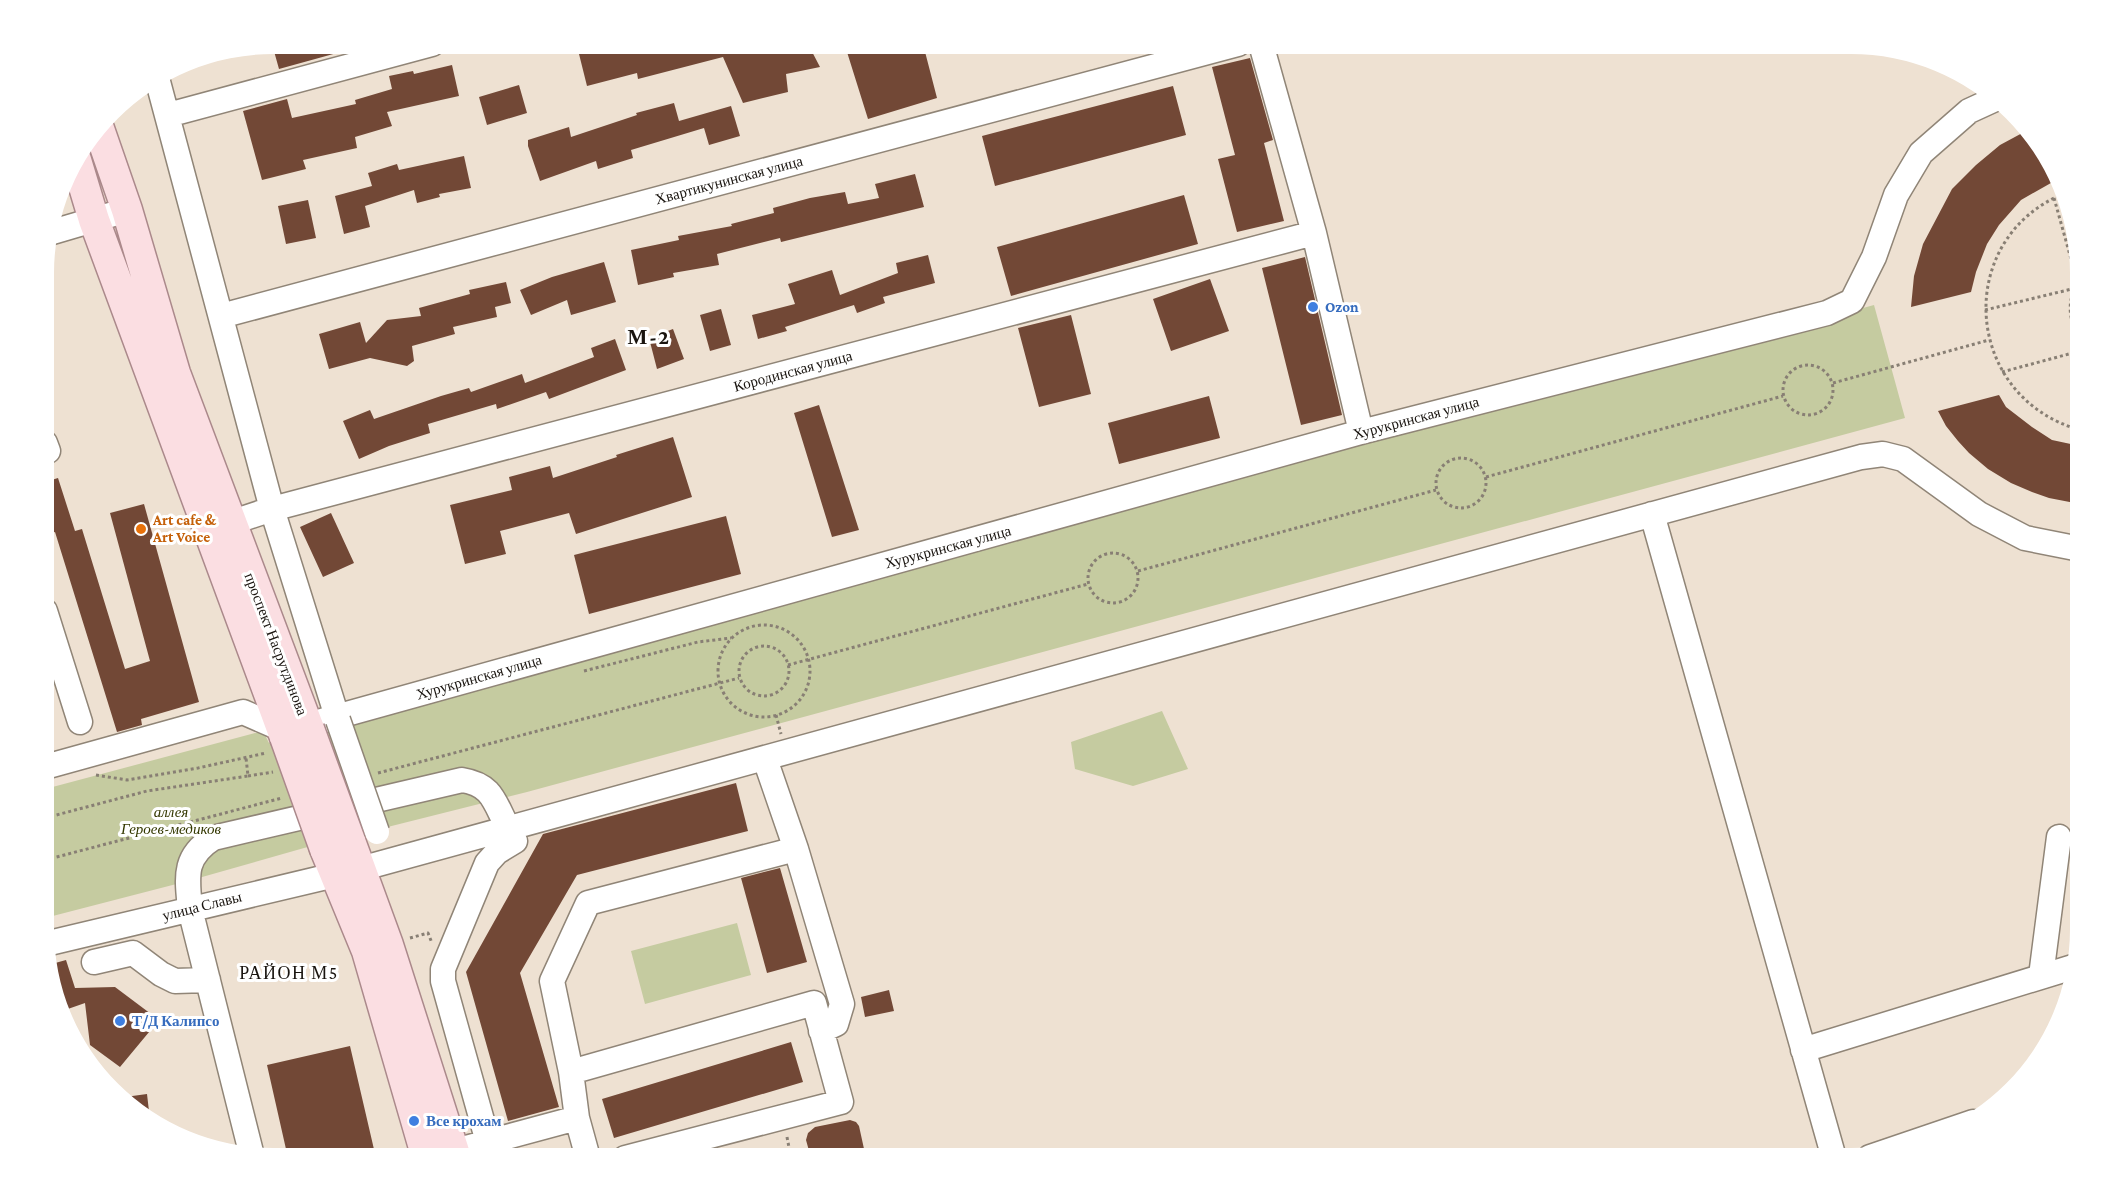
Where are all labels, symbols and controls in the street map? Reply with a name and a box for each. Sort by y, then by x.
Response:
street label: Хвартикунинская улица [653,153,805,207]
place label: Ozon [1325,299,1359,315]
marker: Ozon [1306,300,1320,314]
district label: М-2 [628,325,670,349]
street label: Кородинская улица [732,347,854,395]
street label: Хурукринская улица [1351,393,1481,443]
place label: Art cafe & Art Voice [152,512,217,545]
marker: Art cafe & Art Voice [134,522,148,536]
street label: Хурукринская улица [883,522,1013,572]
street label: проспект Насрутдинова [241,571,311,718]
street label: Хурукринская улица [414,651,544,703]
park label: аллея Героев-медиков [120,804,221,837]
street label: улица Славы [161,888,243,924]
district label: РАЙОН М5 [239,963,339,983]
place label: Т/Д Калипсо [132,1013,219,1029]
marker: Т/Д Калипсо [113,1014,127,1028]
place label: Все крохам [426,1113,502,1129]
marker: Все крохам [407,1114,421,1128]

